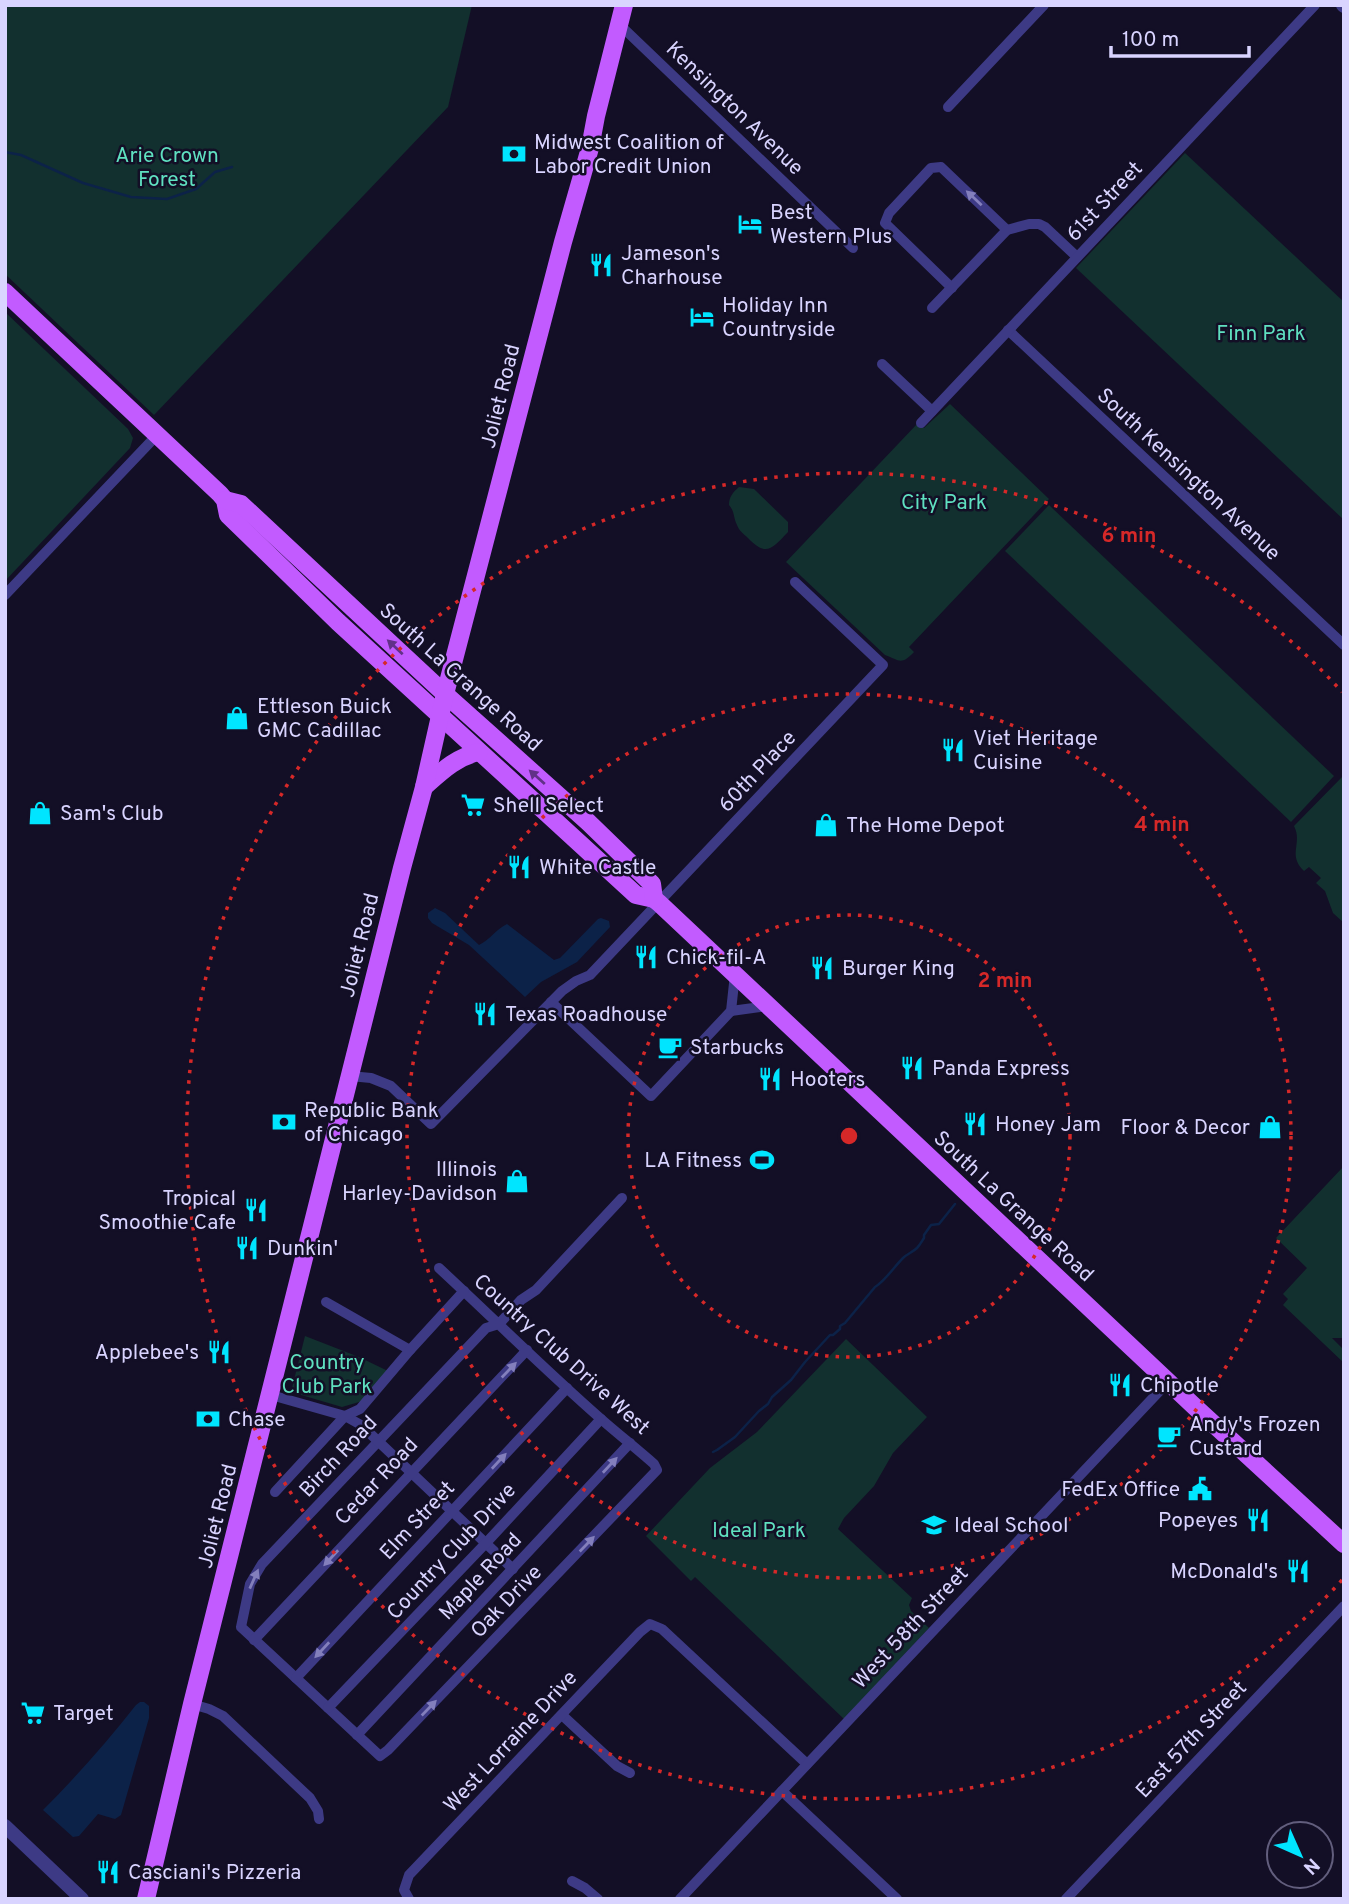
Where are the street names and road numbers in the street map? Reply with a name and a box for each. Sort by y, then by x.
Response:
street label: Kensington Avenue [659,36,809,182]
street label: 61st Street [1061,156,1149,248]
street label: Joliet Road [475,341,527,451]
street label: South Kensington Avenue [1091,383,1285,567]
street label: South La Grange Road [373,598,547,758]
street label: 60th Place [713,725,803,819]
street label: Joliet Road [334,890,386,1000]
street label: South La Grange Road [927,1126,1099,1289]
street label: Country Club Drive West [467,1269,655,1441]
street label: Birch Road [294,1410,384,1504]
street label: Cedar Road [330,1433,425,1532]
street label: Joliet Road [192,1461,244,1571]
street label: Elm Street [375,1476,462,1566]
street label: Country Club Drive [382,1478,523,1626]
street label: Maple Road [434,1528,528,1626]
street label: Oak Drive [465,1560,549,1644]
street label: West 58th Street [847,1561,975,1695]
street label: West Lorraine Drive [438,1665,584,1819]
street label: East 57th Street [1131,1675,1254,1805]

